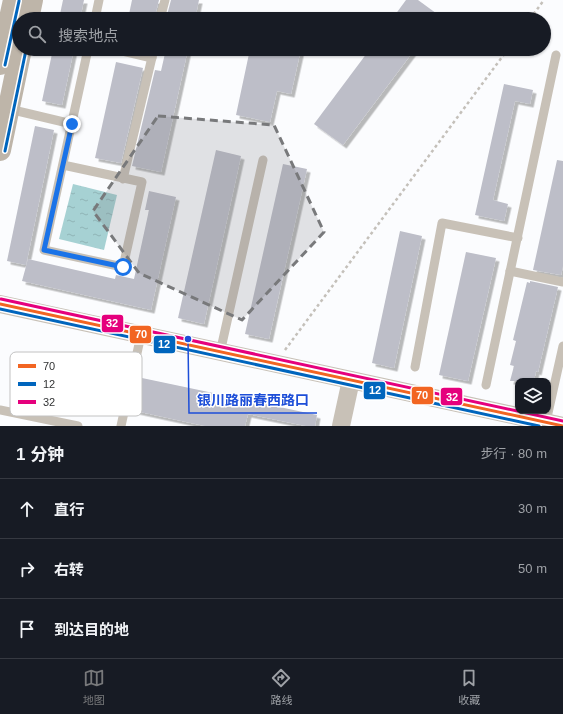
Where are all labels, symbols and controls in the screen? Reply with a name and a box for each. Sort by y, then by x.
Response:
search box [12,12,551,56]
icon: search [26,23,48,45]
text: 搜索地点 [58,27,118,44]
route end [63,115,81,133]
route start [114,258,132,276]
line badge: 32 [101,314,124,333]
text: 32 [106,317,118,329]
line badge: 70 [129,325,152,344]
text: 70 [135,328,147,340]
line badge: 12 [153,335,176,354]
text: 12 [158,338,170,350]
legend [10,352,142,416]
text: 70 [43,360,55,372]
text: 12 [43,378,55,390]
map controls [515,378,551,414]
button: layers [515,378,551,414]
line badge: 12 [363,381,386,400]
text: 12 [369,384,381,396]
line badge: 70 [411,386,434,405]
callout: 银川路丽春西路口 [189,387,317,413]
line badge: 32 [440,387,463,406]
text: 70 [416,389,428,401]
text: 32 [446,391,458,403]
text: 银川路丽春西路口 [197,392,309,408]
text: 32 [43,396,55,408]
text: 1 分钟 [16,445,64,464]
text: 步行 · 80 m [481,446,547,461]
icon: ahead [16,498,38,520]
text: 直行 [54,501,84,518]
text: 30 m [518,501,547,516]
icon: right [16,558,38,580]
text: 右转 [54,561,84,578]
text: 50 m [518,561,547,576]
icon: arrive [16,618,38,640]
text: 到达目的地 [54,621,129,638]
tab: 地图 [83,667,105,707]
tab: 路线 [270,667,292,707]
tab: 收藏 [458,667,480,707]

